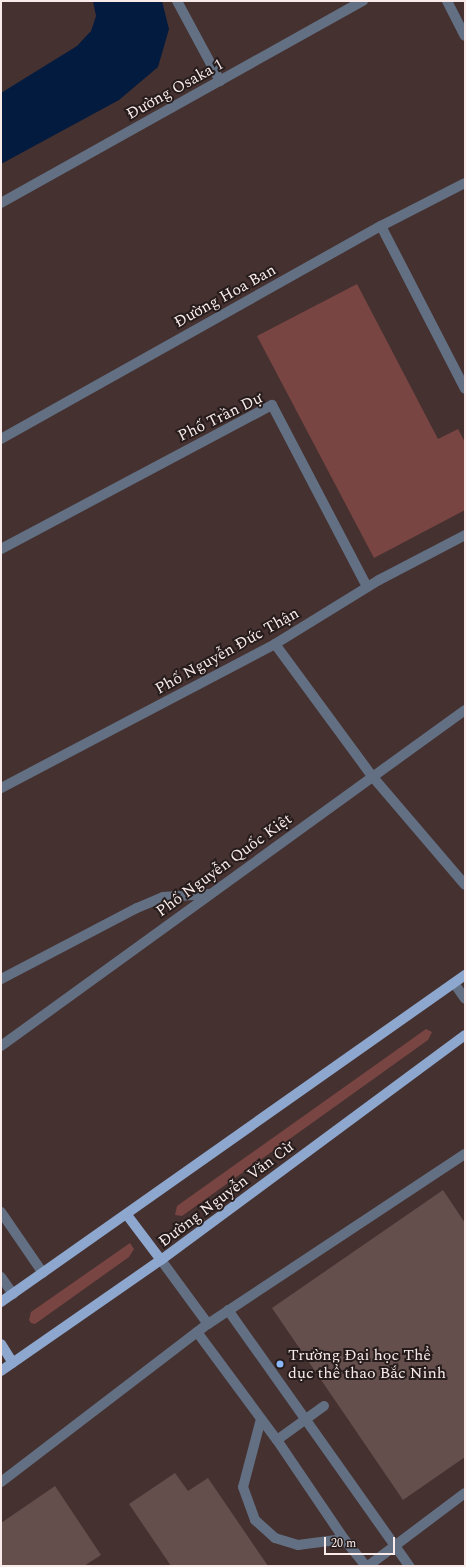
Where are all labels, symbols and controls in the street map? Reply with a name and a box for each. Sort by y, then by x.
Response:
street label: Đường Osaka 1 [123,54,227,124]
street label: Đường Hoa Ban [171,260,279,332]
street label: Phố Trần Dự [175,388,265,446]
street label: Phố Nguyễn Đức Thận [152,603,302,699]
street label: Phố Nguyễn Quốc Kiệt [152,809,296,921]
street label: Đường Nguyễn Văn Cừ [155,1137,297,1251]
place label: Trường Đại học Thể dục thể thao Bắc Ninh [288,1345,446,1383]
marker: Trường Đại học Thể dục thể thao Bắc Ninh [275,1359,285,1369]
scale bar [326,1529,397,1555]
text: 20 m [331,1534,356,1553]

